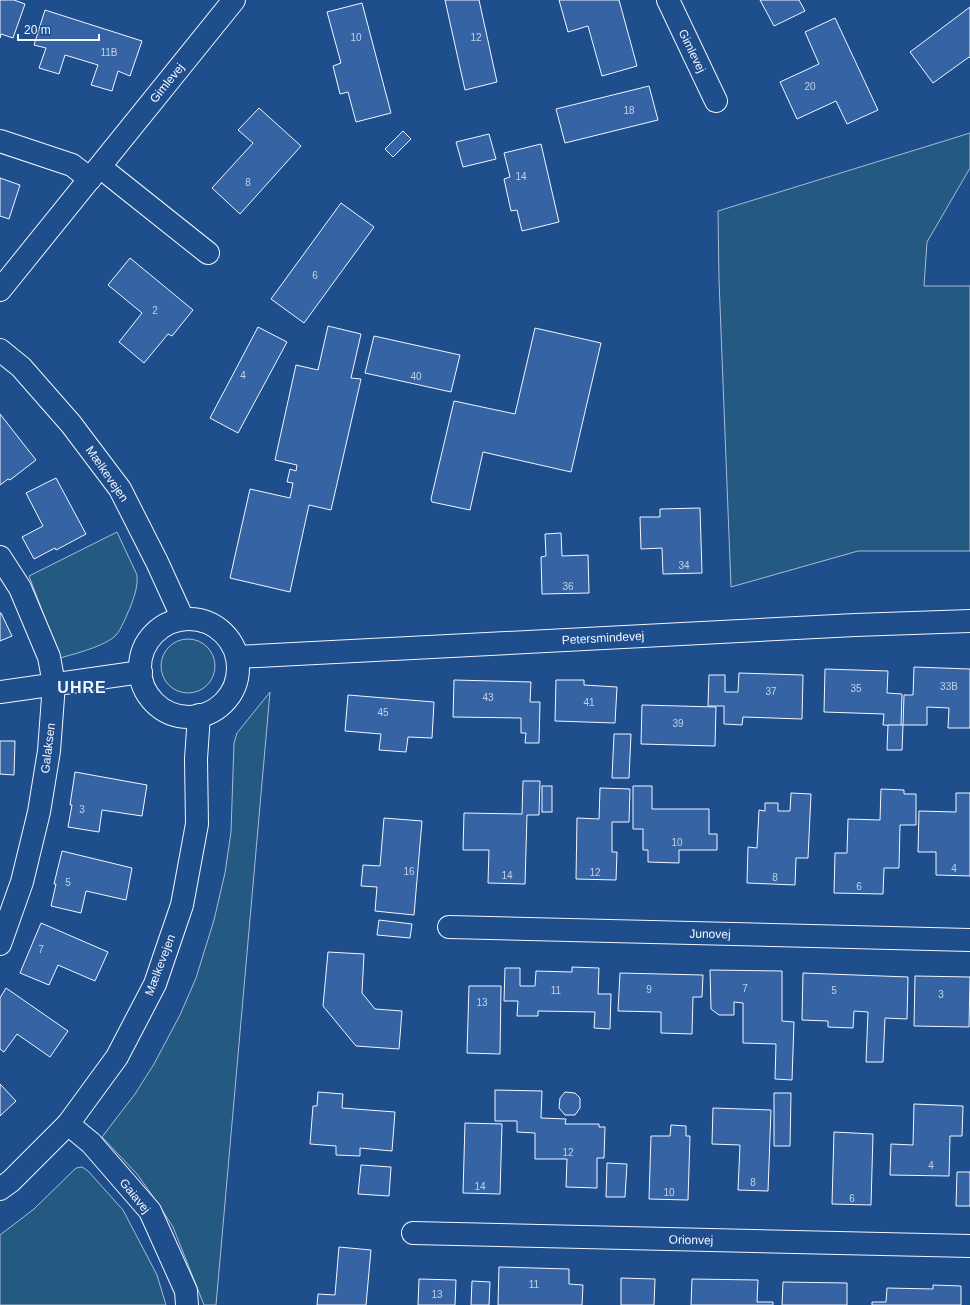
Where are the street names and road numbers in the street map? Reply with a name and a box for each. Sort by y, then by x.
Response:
street label: Gimlevej [675,27,709,75]
street label: Gimlevej [147,60,187,106]
street label: Mælkevejen [83,443,131,505]
street label: Petersmindevej [561,629,645,647]
street label: Galaksen [38,722,58,774]
street label: Junovej [689,927,731,941]
street label: Mælkevejen [142,932,178,998]
street label: Gaiavej [117,1176,153,1216]
street label: Orionvej [669,1233,713,1247]

